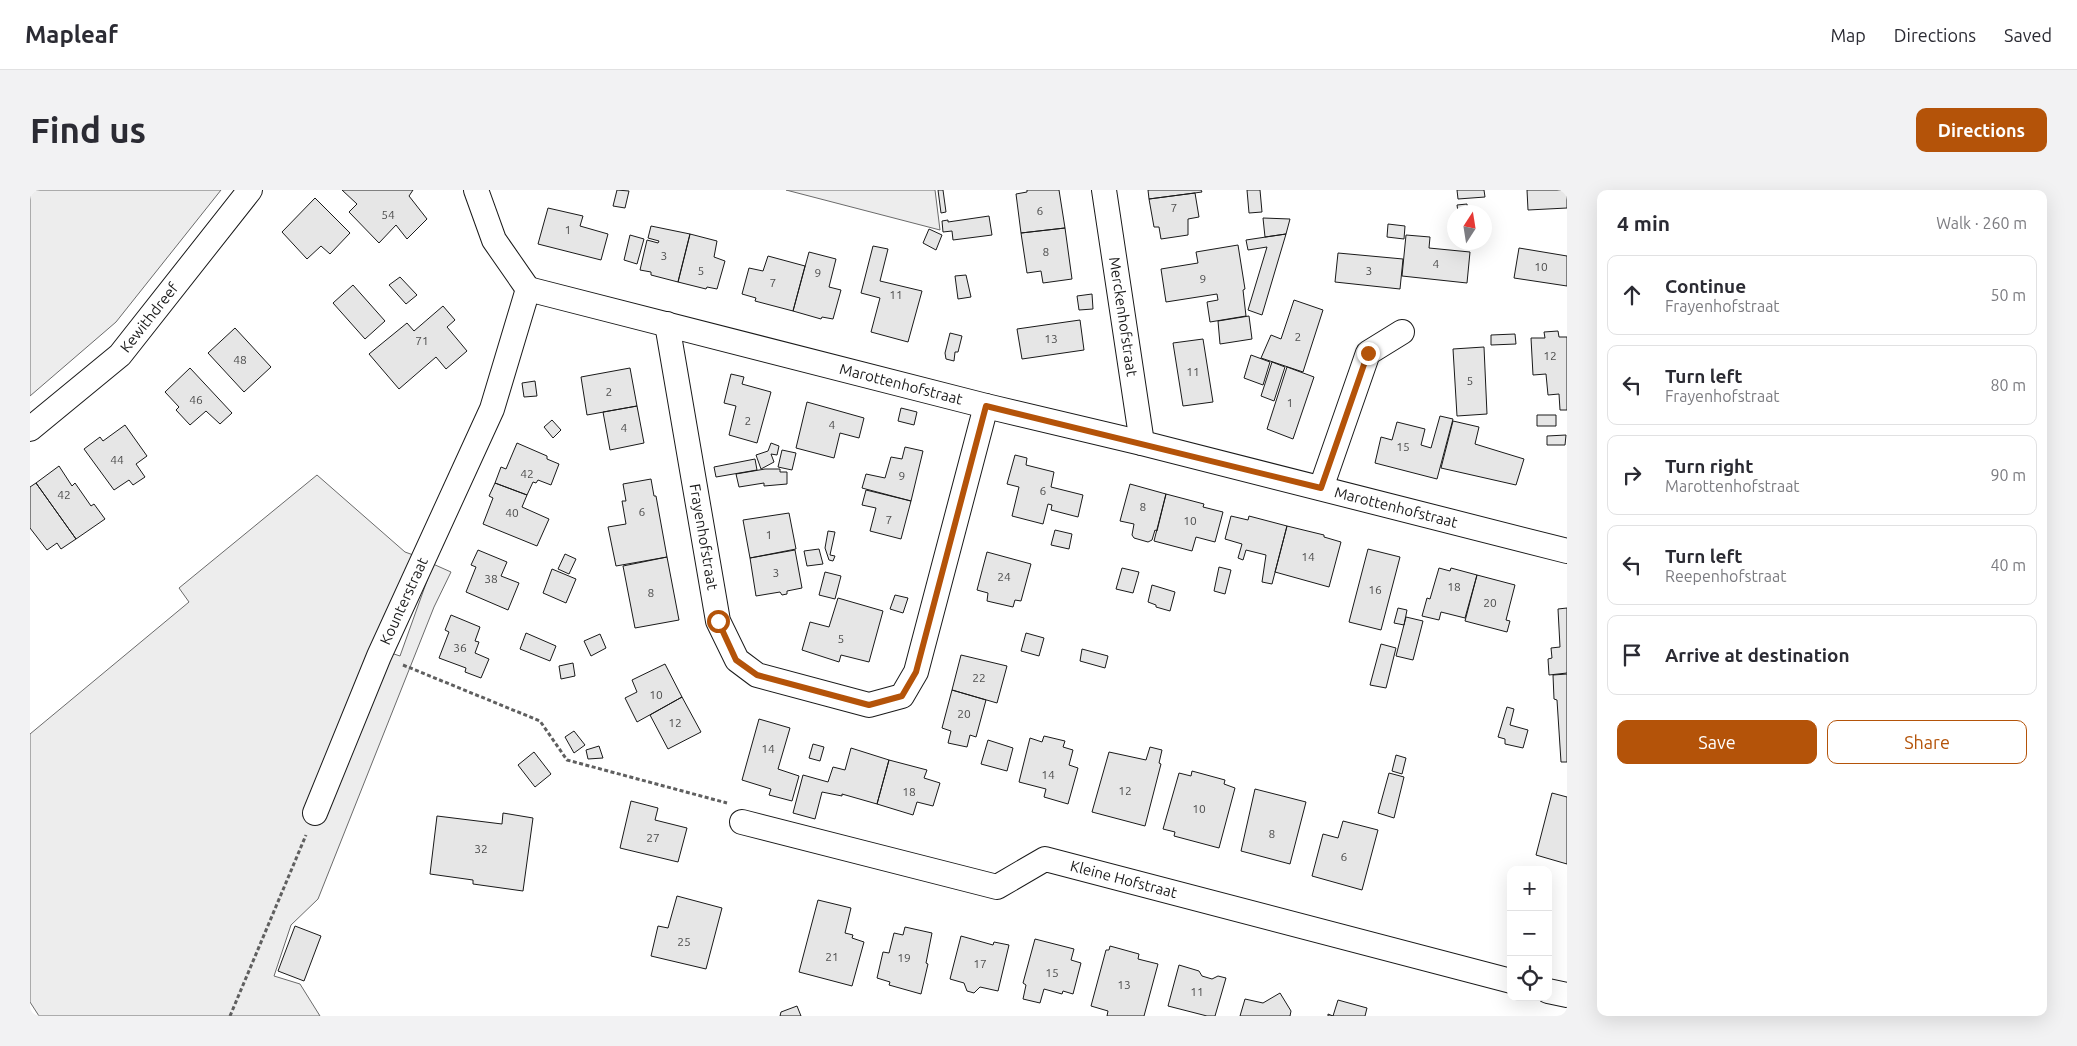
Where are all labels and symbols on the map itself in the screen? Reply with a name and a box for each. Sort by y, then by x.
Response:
house number: 7 [1171,201,1177,214]
house number: 6 [1037,204,1044,217]
north arrow [1447,205,1492,250]
house number: 54 [381,208,395,221]
house number: 1 [565,223,571,236]
house number: 8 [1043,245,1050,258]
house number: 3 [661,249,667,262]
street label: Merckenhofstraat [1106,256,1141,378]
house number: 4 [1433,257,1440,270]
house number: 10 [1534,260,1548,273]
house number: 5 [698,264,704,277]
house number: 3 [1366,264,1372,277]
house number: 9 [815,266,821,279]
house number: 9 [1200,272,1206,285]
house number: 7 [770,276,776,289]
street label: Kewithdreef [116,279,182,356]
house number: 11 [889,288,903,301]
house number: 2 [1295,330,1301,343]
house number: 13 [1044,332,1058,345]
house number: 71 [415,334,429,347]
route end [1357,342,1380,365]
house number: 12 [1543,349,1557,362]
house number: 48 [233,353,247,366]
street label: Marottenhofstraat [838,360,965,408]
house number: 11 [1186,365,1200,378]
house number: 5 [1467,374,1473,387]
house number: 2 [606,385,612,398]
house number: 46 [189,393,203,406]
house number: 1 [1287,396,1293,409]
house number: 2 [745,414,751,427]
house number: 4 [829,418,836,431]
house number: 4 [621,421,628,434]
house number: 15 [1396,440,1410,453]
house number: 44 [110,453,124,466]
house number: 42 [520,467,534,480]
house number: 9 [899,469,905,482]
street label: Frayenhofstraat [687,482,722,591]
street label: Marottenhofstraat [1333,483,1459,531]
house number: 6 [1040,484,1047,497]
house number: 42 [57,488,71,501]
house number: 8 [1140,500,1147,513]
house number: 6 [639,505,646,518]
house number: 40 [505,506,519,519]
house number: 7 [886,513,892,526]
house number: 10 [1183,514,1197,527]
house number: 1 [766,528,772,541]
house number: 14 [1301,550,1315,563]
street label: Kounterstraat [376,554,431,647]
house number: 3 [773,566,779,579]
house number: 24 [997,570,1011,583]
house number: 38 [484,572,498,585]
house number: 18 [1447,580,1461,593]
house number: 16 [1368,583,1382,596]
house number: 8 [648,586,655,599]
house number: 20 [1483,596,1497,609]
route start [707,610,730,633]
house number: 5 [838,632,844,645]
house number: 36 [453,641,467,654]
house number: 22 [972,671,986,684]
house number: 10 [649,688,663,701]
house number: 20 [957,707,971,720]
house number: 12 [668,716,682,729]
house number: 14 [761,742,775,755]
house number: 14 [1041,768,1055,781]
house number: 12 [1118,784,1132,797]
house number: 18 [902,785,916,798]
house number: 10 [1192,802,1206,815]
house number: 8 [1269,827,1276,840]
house number: 27 [646,831,660,844]
house number: 32 [474,842,488,855]
house number: 6 [1341,850,1348,863]
street label: Kleine Hofstraat [1069,857,1179,901]
house number: 25 [677,935,691,948]
house number: 21 [825,950,839,963]
house number: 19 [897,951,911,964]
house number: 17 [973,957,987,970]
house number: 15 [1045,966,1059,979]
house number: 13 [1117,978,1131,991]
house number: 11 [1190,985,1204,998]

